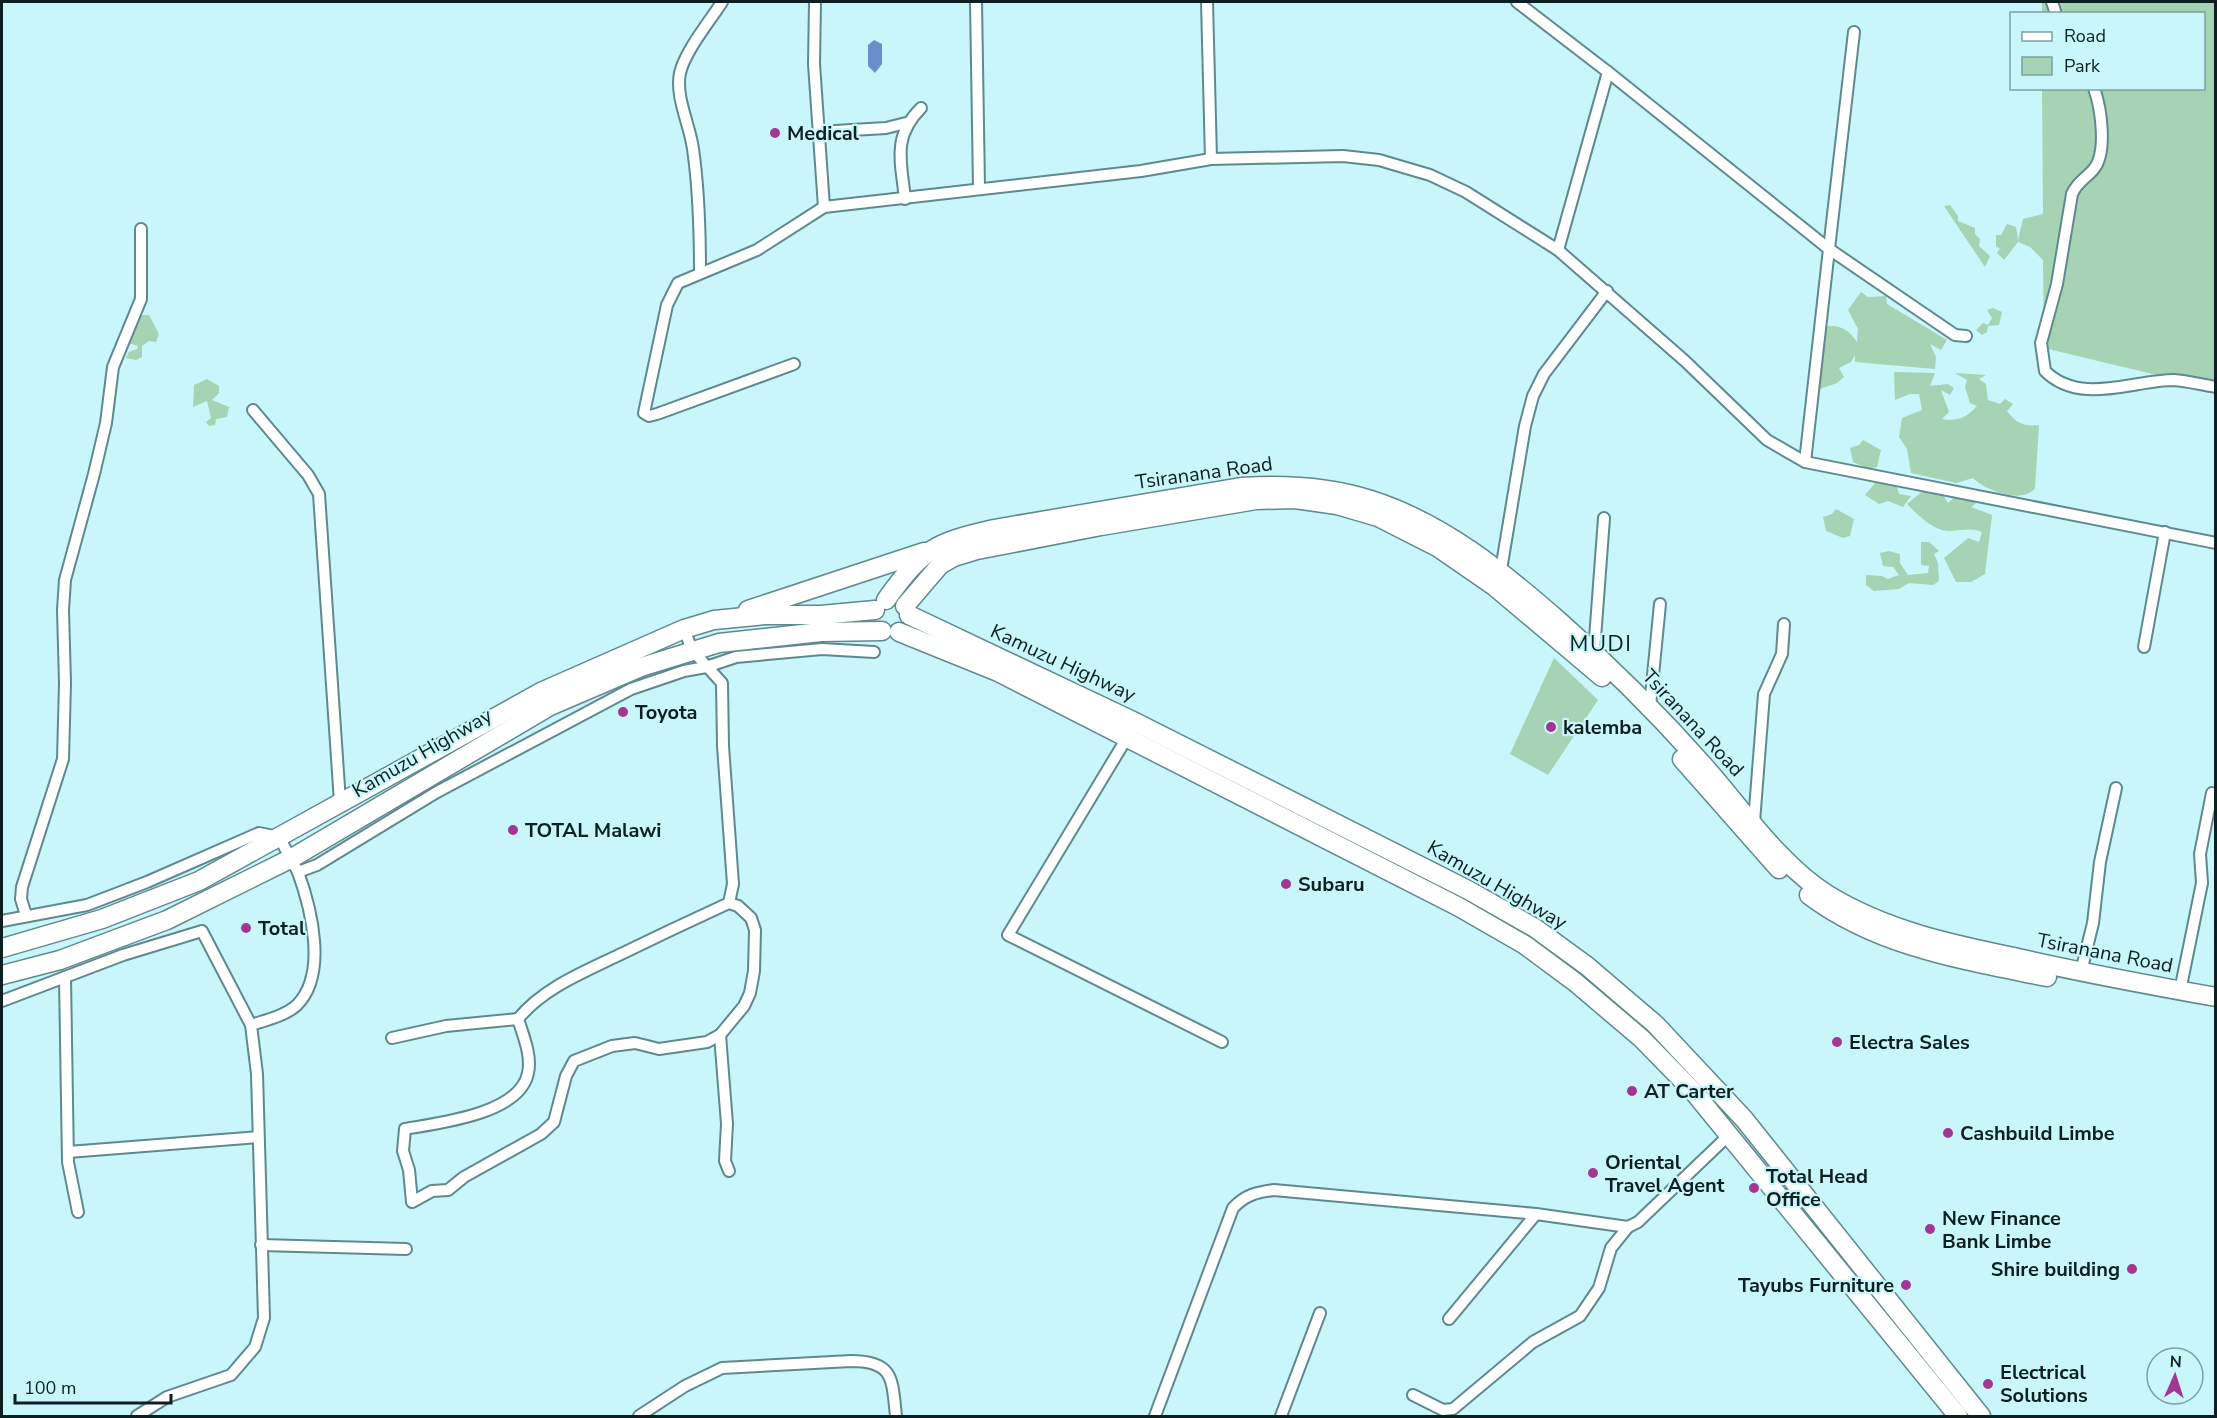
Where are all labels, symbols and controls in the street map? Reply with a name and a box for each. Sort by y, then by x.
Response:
legend [2010,12,2205,90]
text: Road [2064,24,2106,48]
text: Park [2064,54,2101,78]
place label: Medical [787,120,860,147]
marker: Medical [768,126,782,140]
street label: Tsiranana Road [1134,450,1274,496]
street label: Kamuzu Highway [986,618,1141,709]
district label: MUDI [1570,629,1632,659]
street label: Tsiranana Road [1636,663,1750,783]
place label: Toyota [635,699,698,726]
street label: Kamuzu Highway [347,702,497,804]
marker: Toyota [616,705,630,719]
place label: kalemba [1563,714,1642,741]
marker: kalemba [1544,720,1558,734]
place label: TOTAL Malawi [525,817,661,844]
marker: TOTAL Malawi [506,823,520,837]
street label: Kamuzu Highway [1422,834,1572,936]
place label: Subaru [1298,871,1365,898]
marker: Subaru [1279,877,1293,891]
place label: Total [258,915,306,942]
marker: Total [239,921,253,935]
street label: Tsiranana Road [2035,927,2175,979]
place label: Electra Sales [1849,1029,1970,1056]
marker: Electra Sales [1830,1035,1844,1049]
place label: AT Carter [1644,1078,1734,1105]
marker: AT Carter [1625,1084,1639,1098]
place label: Cashbuild Limbe [1960,1120,2115,1147]
marker: Cashbuild Limbe [1941,1126,1955,1140]
place label: Oriental Travel Agent [1605,1149,1725,1199]
place label: Total Head Office [1766,1163,1868,1213]
marker: Oriental Travel Agent [1586,1166,1600,1180]
marker: Total Head Office [1747,1181,1761,1195]
place label: New Finance Bank Limbe [1942,1205,2061,1255]
marker: New Finance Bank Limbe [1923,1222,1937,1236]
place label: Shire building [1991,1256,2120,1283]
marker: Shire building [2125,1262,2139,1276]
place label: Tayubs Furniture [1738,1272,1894,1299]
marker: Tayubs Furniture [1899,1278,1913,1292]
north arrow [2145,1346,2205,1406]
text: N [2169,1351,2182,1373]
place label: Electrical Solutions [2000,1359,2088,1409]
scale bar [15,1367,171,1405]
text: 100 m [24,1376,76,1400]
marker: Electrical Solutions [1981,1377,1995,1391]

